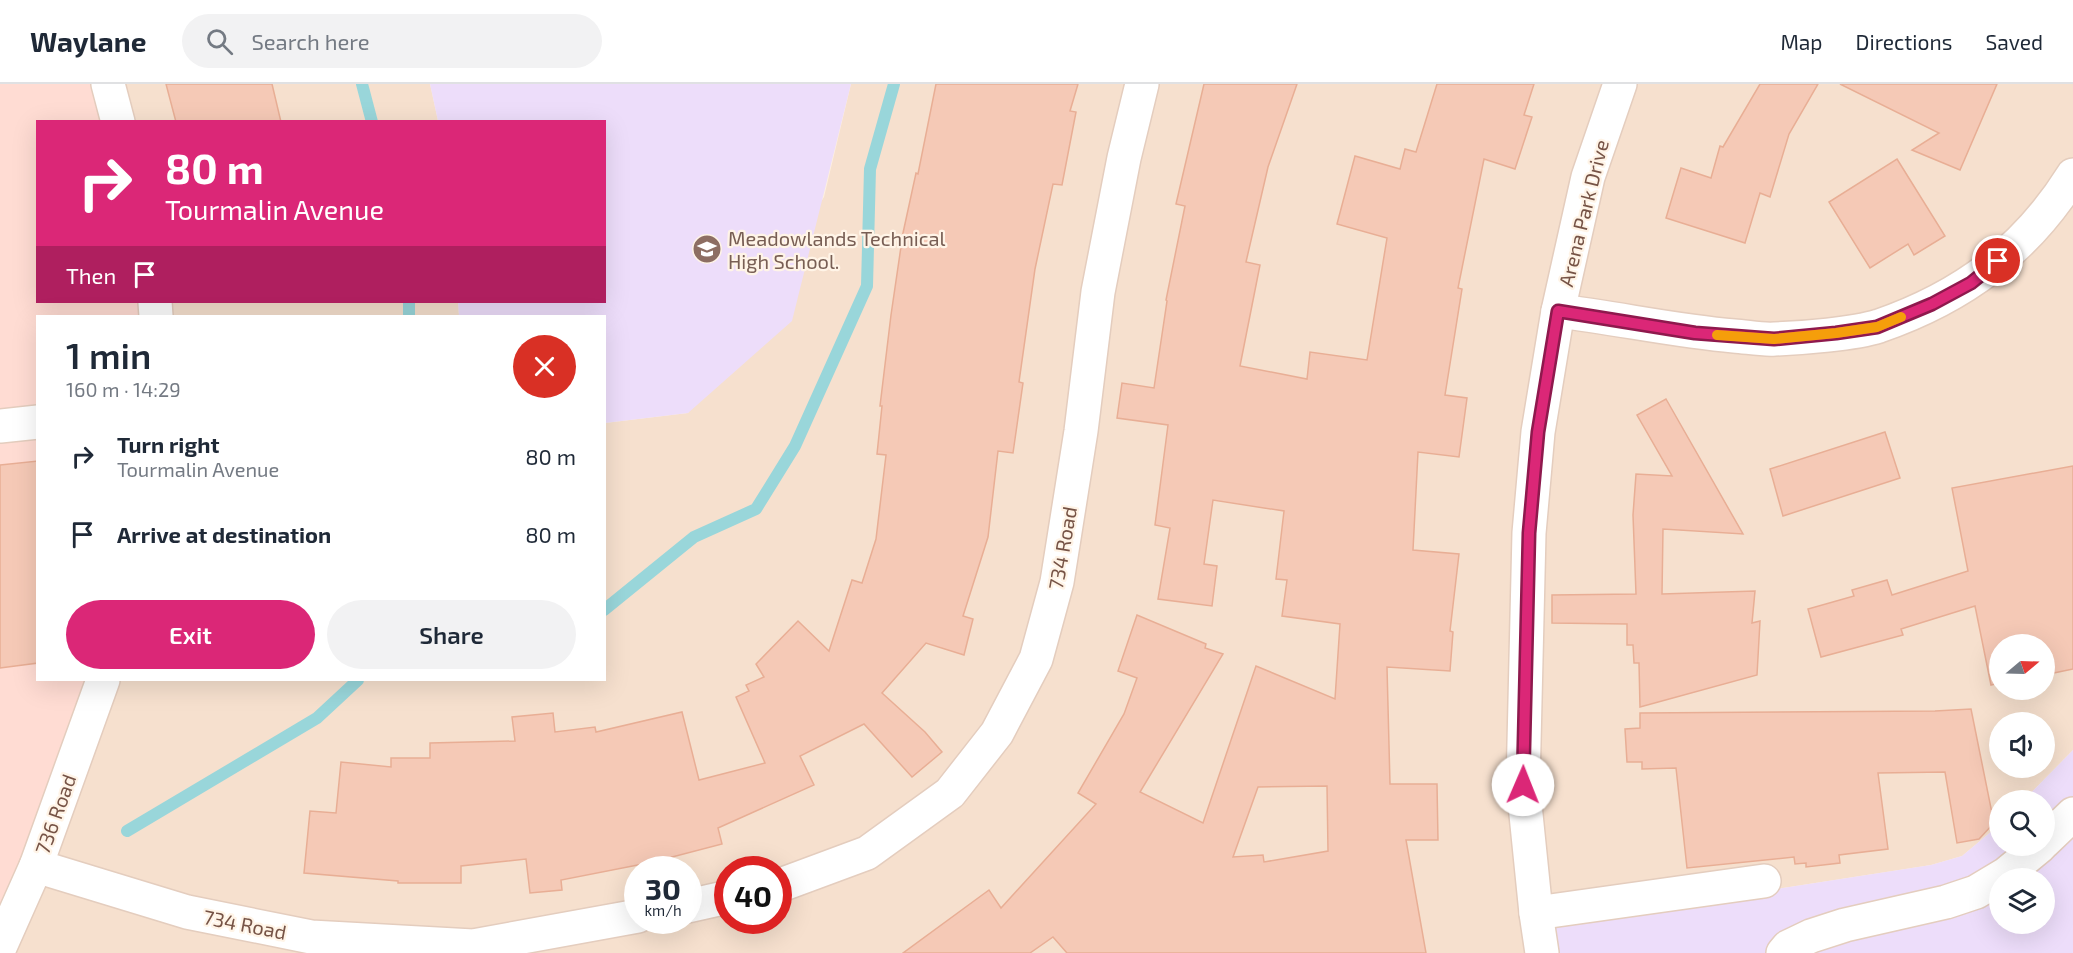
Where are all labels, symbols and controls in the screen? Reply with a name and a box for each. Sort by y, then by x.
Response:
search box [182,14,602,68]
text: Waylane [30,24,146,58]
icon: search [203,25,236,58]
text: Search here [251,28,370,54]
text: Map [1780,29,1823,54]
text: Directions [1856,29,1952,54]
text: Saved [1985,29,2043,54]
street label: Arena Park Drive [1553,137,1613,289]
text: 80 m [165,142,264,192]
icon: right [66,144,144,222]
text: Tourmalin Avenue [165,193,384,225]
place label: Meadowlands Technical High School. [728,226,946,273]
school or university icon: Meadowlands Technical High School. [691,233,723,265]
pin [1972,235,2023,286]
icon: arrive [1981,244,2014,277]
icon: arrive [128,258,161,291]
text: Then [66,262,116,288]
text: 1 min [66,333,151,376]
button: close [513,335,576,398]
text: 160 m · 14:29 [66,377,181,401]
text: Turn right [117,431,219,457]
icon: right [66,440,99,473]
text: 80 m [525,443,576,469]
text: Tourmalin Avenue [117,457,279,481]
street label: 734 Road [1043,504,1081,592]
icon: arrive [66,518,99,551]
text: Arrive at destination [117,521,331,547]
text: 80 m [525,521,576,547]
button: Exit [66,600,315,669]
button: Share [327,600,576,669]
north arrow [1989,634,2055,700]
map controls [1989,634,2055,934]
button: sound [1989,712,2055,778]
position arrow [1491,753,1555,817]
street label: 736 Road [29,771,81,857]
button: search [1989,790,2055,856]
speed limit sign: 40 [714,856,792,934]
button: layers [1989,868,2055,934]
text: 30 [645,870,681,906]
text: km/h [644,901,682,919]
street label: 734 Road [201,904,289,944]

